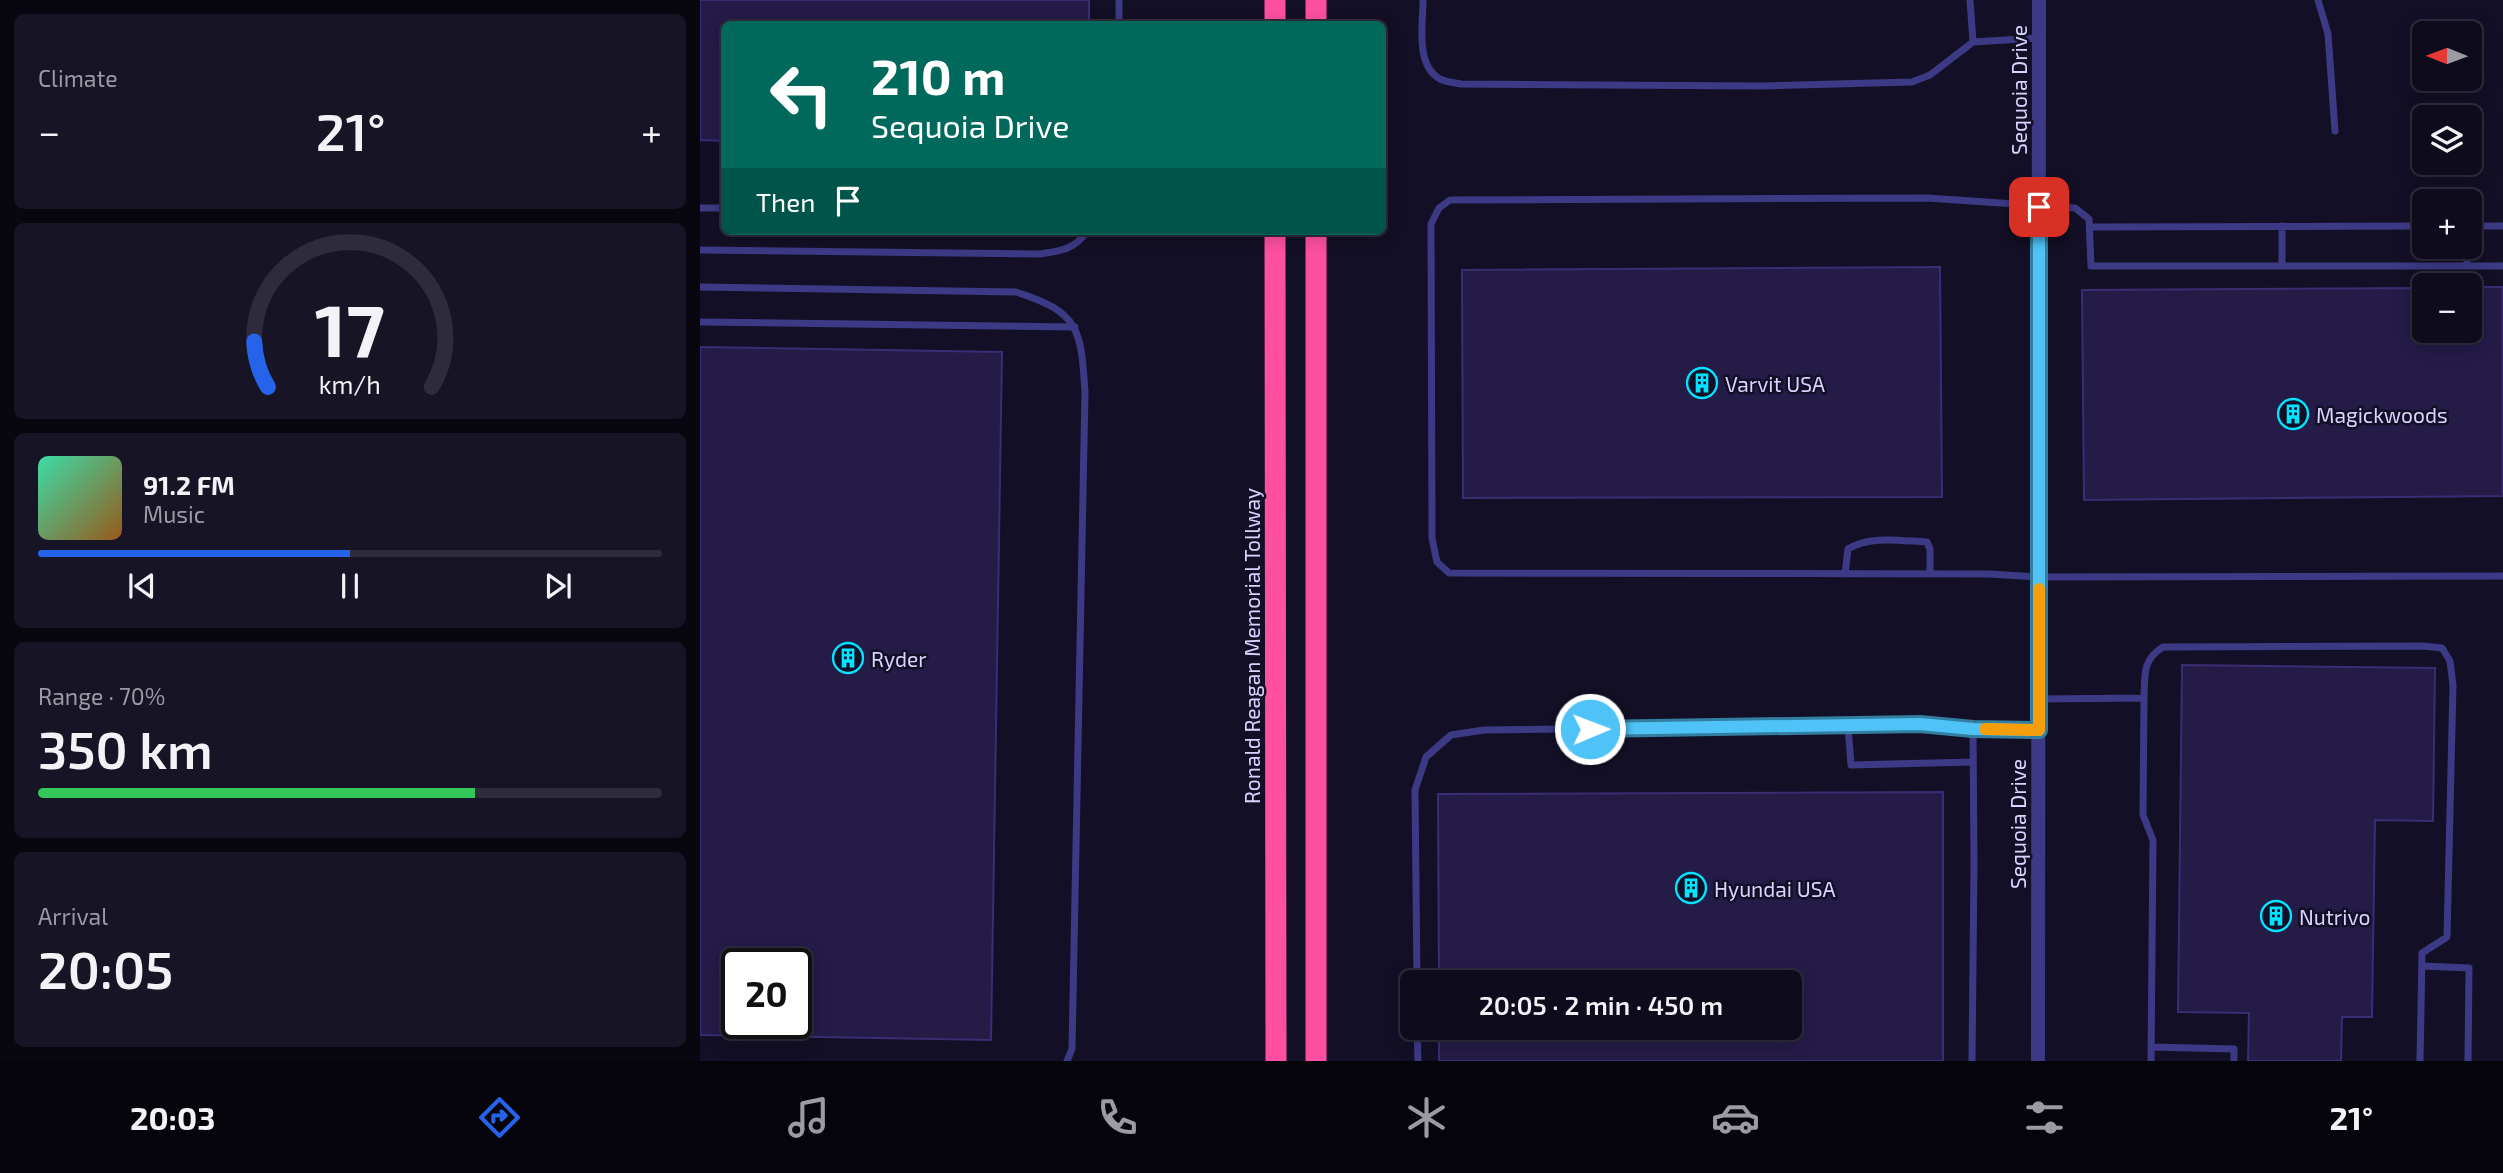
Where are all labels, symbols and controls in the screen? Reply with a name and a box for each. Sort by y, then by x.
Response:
north arrow [2412,21,2482,91]
map controls [2412,21,2482,343]
street label: Sequoia Drive [2006,25,2031,155]
text: 210 m [871,46,1005,105]
icon: left [756,49,847,140]
text: Climate [38,64,118,92]
text: 21° [316,99,386,161]
button: layers [2412,105,2482,175]
text: Sequoia Drive [871,106,1069,144]
text: − [38,108,60,154]
text: + [641,108,662,154]
pin [2009,177,2069,237]
icon: arrive [829,182,867,220]
text: Then [756,186,815,217]
icon: arrive [2020,188,2058,226]
button: + [2412,189,2482,259]
button: − [2412,273,2482,343]
text: 17 [315,285,385,373]
building icon: Varvit USA [1685,366,1719,400]
text: km/h [319,369,381,399]
place label: Varvit USA [1725,371,1825,396]
building icon: Magickwoods [2276,397,2310,431]
place label: Magickwoods [2316,402,2448,427]
text: 91.2 FM [143,469,235,500]
street label: Ronald Reagan Memorial Tollway [1239,488,1264,804]
text: Music [143,500,205,528]
icon: previous [123,567,161,605]
icon: pause [331,567,369,605]
icon: next [539,567,577,605]
building icon: Ryder [831,641,865,675]
place label: Ryder [871,646,927,671]
text: Range · 70% [38,682,165,710]
position arrow [1553,692,1627,766]
text: 350 km [38,717,213,779]
street label: Sequoia Drive [2005,759,2030,889]
building icon: Hyundai USA [1674,871,1708,905]
place label: Hyundai USA [1714,876,1836,901]
building icon: Nutrivo [2259,899,2293,933]
text: Arrival [38,902,108,930]
place label: Nutrivo [2299,904,2370,929]
text: 20:05 [38,937,173,999]
speed limit sign: 20 [721,948,812,1039]
text: 20:05 · 2 min · 450 m [1479,989,1723,1020]
icon: directions [475,1093,524,1142]
icon: music [784,1093,833,1142]
icon: phone [1093,1093,1142,1142]
icon: climate [1402,1093,1451,1142]
icon: car [1711,1093,1760,1142]
icon: filters [2020,1093,2069,1142]
text: 20:03 [130,1098,215,1136]
text: 21° [2329,1098,2373,1136]

